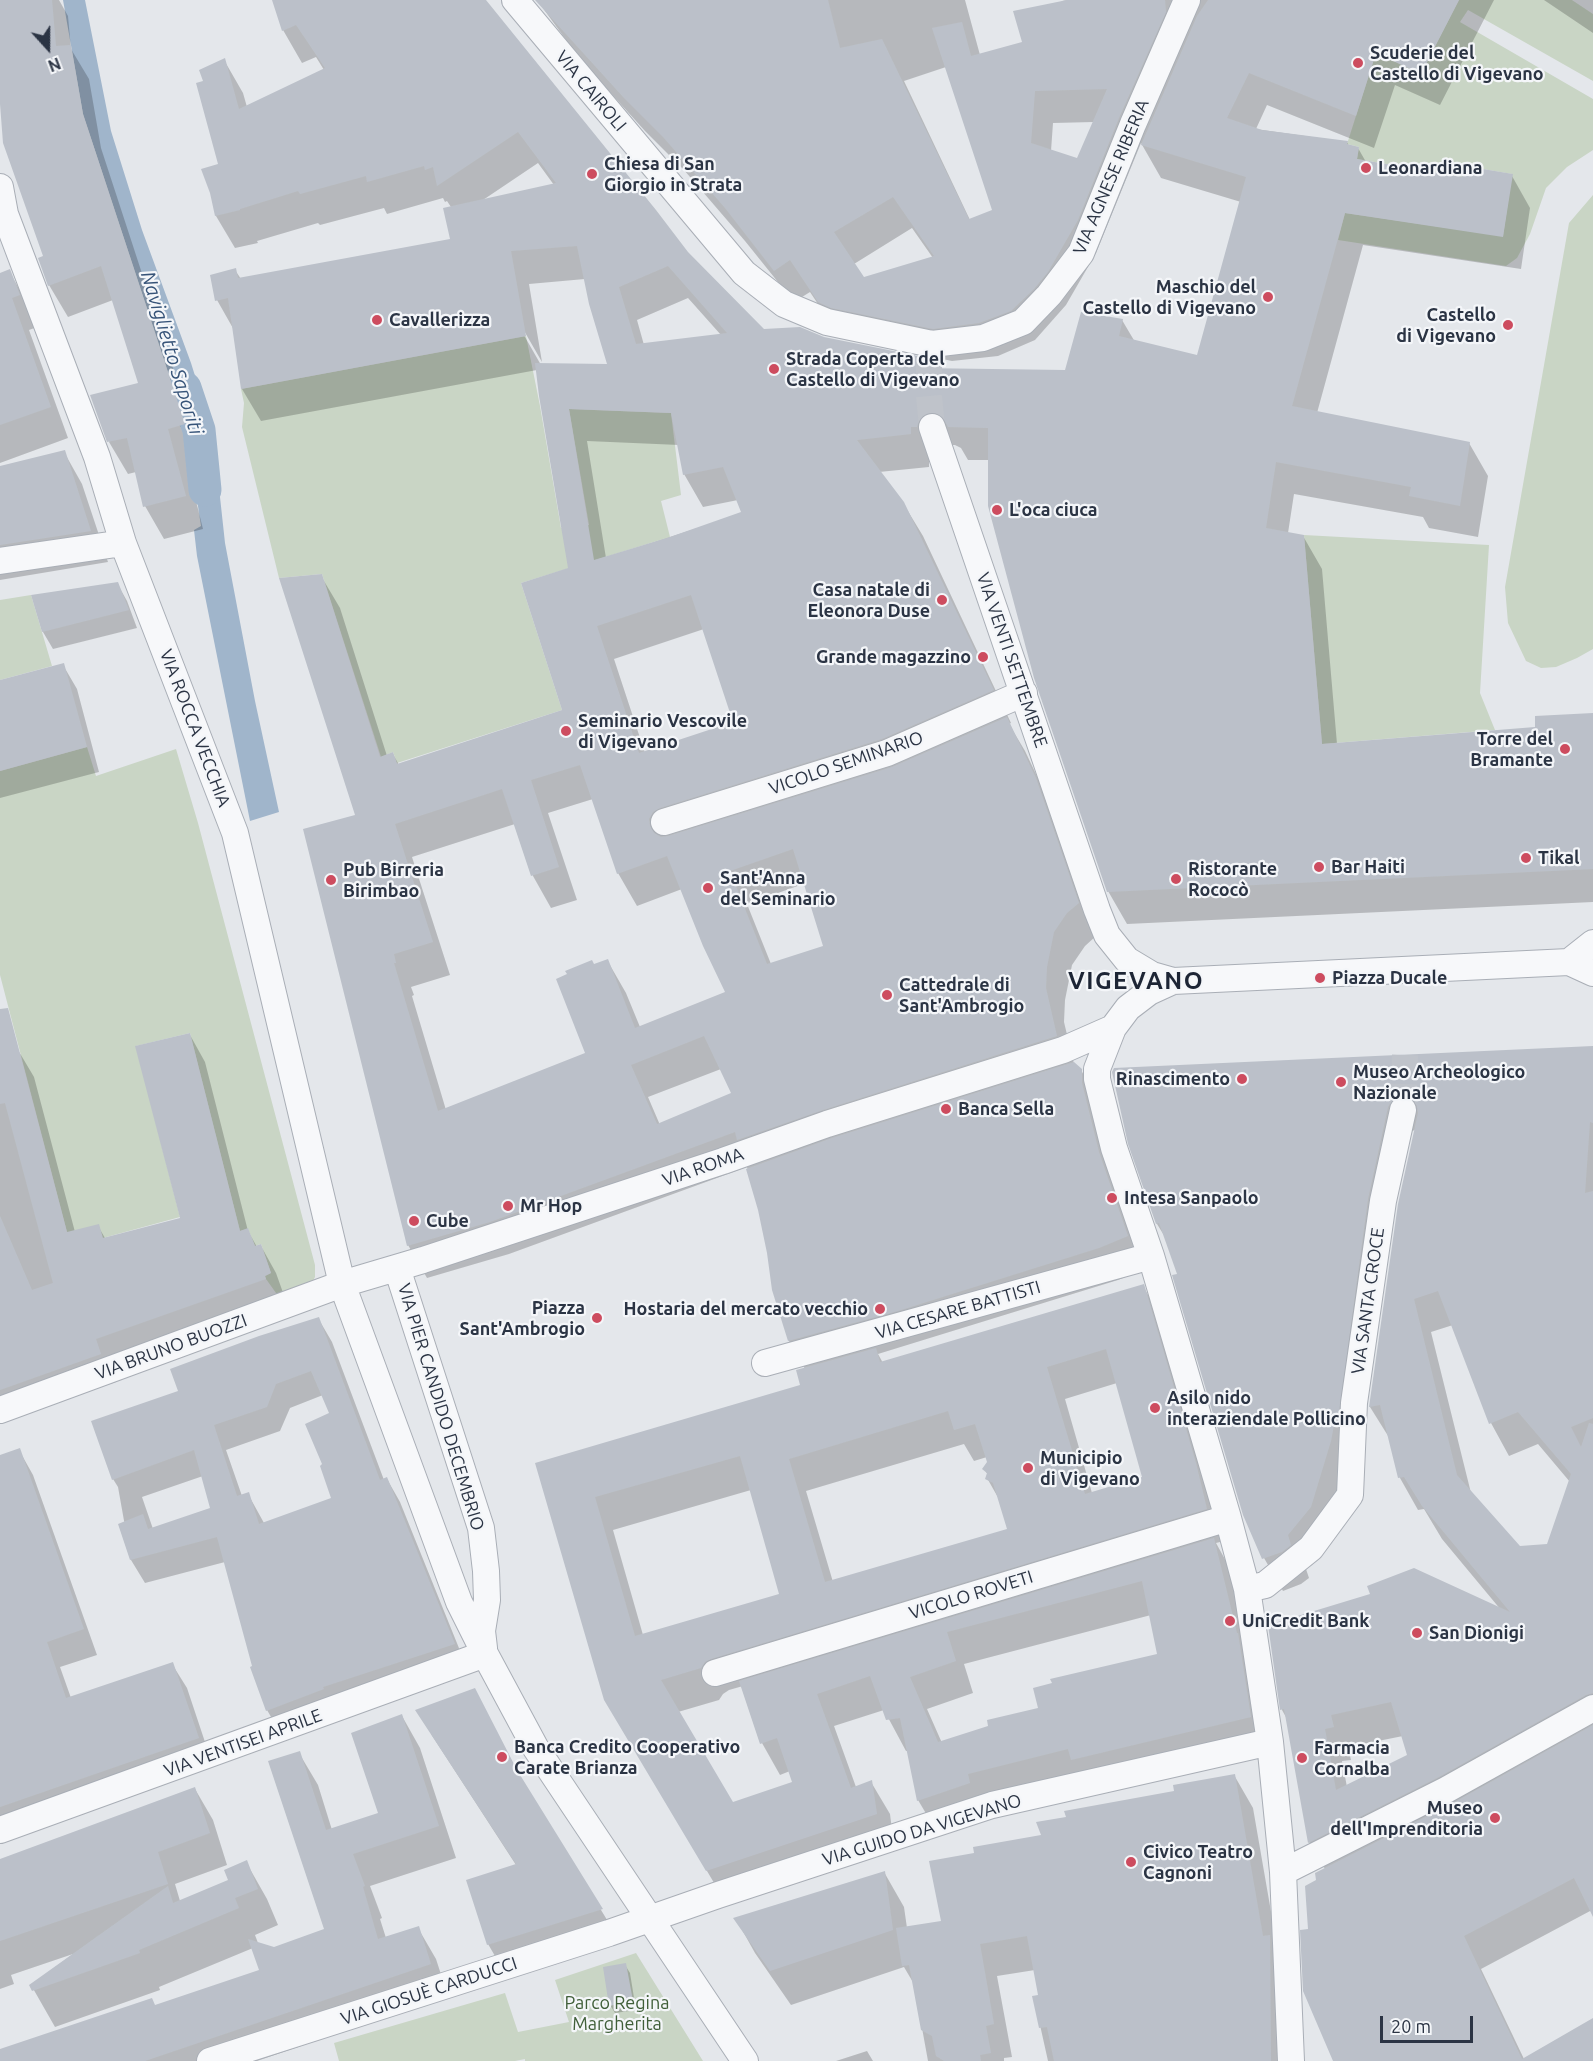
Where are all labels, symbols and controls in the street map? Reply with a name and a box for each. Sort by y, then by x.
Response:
north arrow [18,18,78,78]
place label: Scuderie del Castello di Vigevano [1370,42,1544,84]
street label: VIA CAIROLI [551,46,631,136]
text: N [46,54,63,75]
marker: Scuderie del Castello di Vigevano [1351,56,1365,70]
street label: VIA AGNESE RIBERIA [1068,96,1154,258]
place label: Chiesa di San Giorgio in Strata [604,153,742,195]
place label: Leonardiana [1378,157,1483,179]
marker: Leonardiana [1359,161,1373,175]
marker: Chiesa di San Giorgio in Strata [585,167,599,181]
water label: Naviglietto Saporiti [136,268,208,438]
place label: Maschio del Castello di Vigevano [1082,276,1256,318]
marker: Maschio del Castello di Vigevano [1261,290,1275,304]
place label: Castello di Vigevano [1396,304,1496,346]
place label: Cavallerizza [389,309,490,331]
marker: Cavallerizza [370,313,384,327]
marker: Castello di Vigevano [1501,318,1515,332]
place label: Strada Coperta del Castello di Vigevano [786,348,960,391]
marker: Strada Coperta del Castello di Vigevano [767,362,781,376]
place label: L'oca ciuca [1009,499,1098,521]
marker: L'oca ciuca [990,503,1004,517]
street label: VIA VENTI SETTEMBRE [972,570,1052,750]
place label: Casa natale di Eleonora Duse [807,579,930,622]
marker: Casa natale di Eleonora Duse [935,593,949,607]
street label: VIA ROCCA VECCHIA [155,646,235,810]
place label: Grande magazzino [816,646,971,668]
marker: Grande magazzino [976,650,990,664]
place label: Seminario Vescovile di Vigevano [578,710,747,752]
marker: Seminario Vescovile di Vigevano [559,724,573,738]
street label: VICOLO SEMINARIO [766,726,926,800]
place label: Torre del Bramante [1470,728,1553,771]
marker: Torre del Bramante [1558,742,1572,756]
place label: Tikal [1538,847,1579,869]
marker: Tikal [1519,851,1533,865]
place label: Bar Haiti [1331,856,1405,878]
place label: Ristorante Rococò [1188,858,1277,900]
place label: Pub Birreria Birimbao [343,859,444,902]
marker: Bar Haiti [1312,860,1326,874]
place label: Sant'Anna del Seminario [720,867,836,910]
marker: Ristorante Rococò [1169,872,1183,886]
marker: Pub Birreria Birimbao [324,873,338,887]
marker: Sant'Anna del Seminario [701,881,715,895]
district label: VIGEVANO [1068,967,1204,995]
place label: Piazza Ducale [1332,967,1447,989]
marker: Piazza Ducale [1313,971,1327,985]
place label: Cattedrale di Sant'Ambrogio [899,974,1024,1016]
marker: Cattedrale di Sant'Ambrogio [880,988,894,1002]
place label: Museo Archeologico Nazionale [1353,1061,1525,1104]
place label: Rinascimento [1116,1068,1230,1090]
marker: Rinascimento [1235,1072,1249,1086]
marker: Museo Archeologico Nazionale [1334,1075,1348,1089]
place label: Banca Sella [958,1098,1054,1120]
marker: Banca Sella [939,1102,953,1116]
street label: VIA ROMA [660,1143,746,1191]
place label: Intesa Sanpaolo [1124,1187,1259,1209]
marker: Intesa Sanpaolo [1105,1191,1119,1205]
place label: Mr Hop [520,1195,582,1217]
marker: Mr Hop [501,1199,515,1213]
place label: Cube [426,1210,469,1232]
marker: Cube [407,1214,421,1228]
street label: VIA SANTA CROCE [1347,1226,1389,1376]
street label: VIA CESARE BATTISTI [873,1276,1043,1344]
street label: VIA PIER CANDIDO DECEMBRIO [393,1281,489,1533]
place label: Piazza Sant'Ambrogio [460,1297,585,1340]
place label: Hostaria del mercato vecchio [624,1298,868,1320]
marker: Hostaria del mercato vecchio [873,1302,887,1316]
street label: VIA BRUNO BUOZZI [92,1309,250,1385]
marker: Piazza Sant'Ambrogio [590,1311,604,1325]
place label: Asilo nido interaziendale Pollicino [1167,1387,1366,1430]
marker: Asilo nido interaziendale Pollicino [1148,1401,1162,1415]
place label: Municipio di Vigevano [1040,1447,1140,1490]
marker: Municipio di Vigevano [1021,1461,1035,1475]
street label: VICOLO ROVETI [906,1566,1036,1624]
place label: UniCredit Bank [1242,1610,1369,1632]
marker: UniCredit Bank [1223,1614,1237,1628]
place label: San Dionigi [1429,1622,1524,1644]
marker: San Dionigi [1410,1626,1424,1640]
street label: VIA VENTISEI APRILE [161,1704,325,1782]
place label: Banca Credito Cooperativo Carate Brianza [514,1736,740,1778]
place label: Farmacia Cornalba [1314,1737,1390,1780]
marker: Banca Credito Cooperativo Carate Brianza [495,1750,509,1764]
marker: Farmacia Cornalba [1295,1751,1309,1765]
street label: VIA GUIDO DA VIGEVANO [820,1789,1024,1871]
place label: Museo dell'Imprenditoria [1330,1797,1483,1840]
marker: Museo dell'Imprenditoria [1488,1811,1502,1825]
place label: Civico Teatro Cagnoni [1143,1841,1253,1884]
marker: Civico Teatro Cagnoni [1124,1855,1138,1869]
street label: VIA GIOSUÈ CARDUCCI [338,1952,520,2030]
park label: Parco Regina Margherita [565,1992,669,2034]
scale bar [1383,2004,1476,2042]
text: 20 m [1391,2016,1431,2036]

